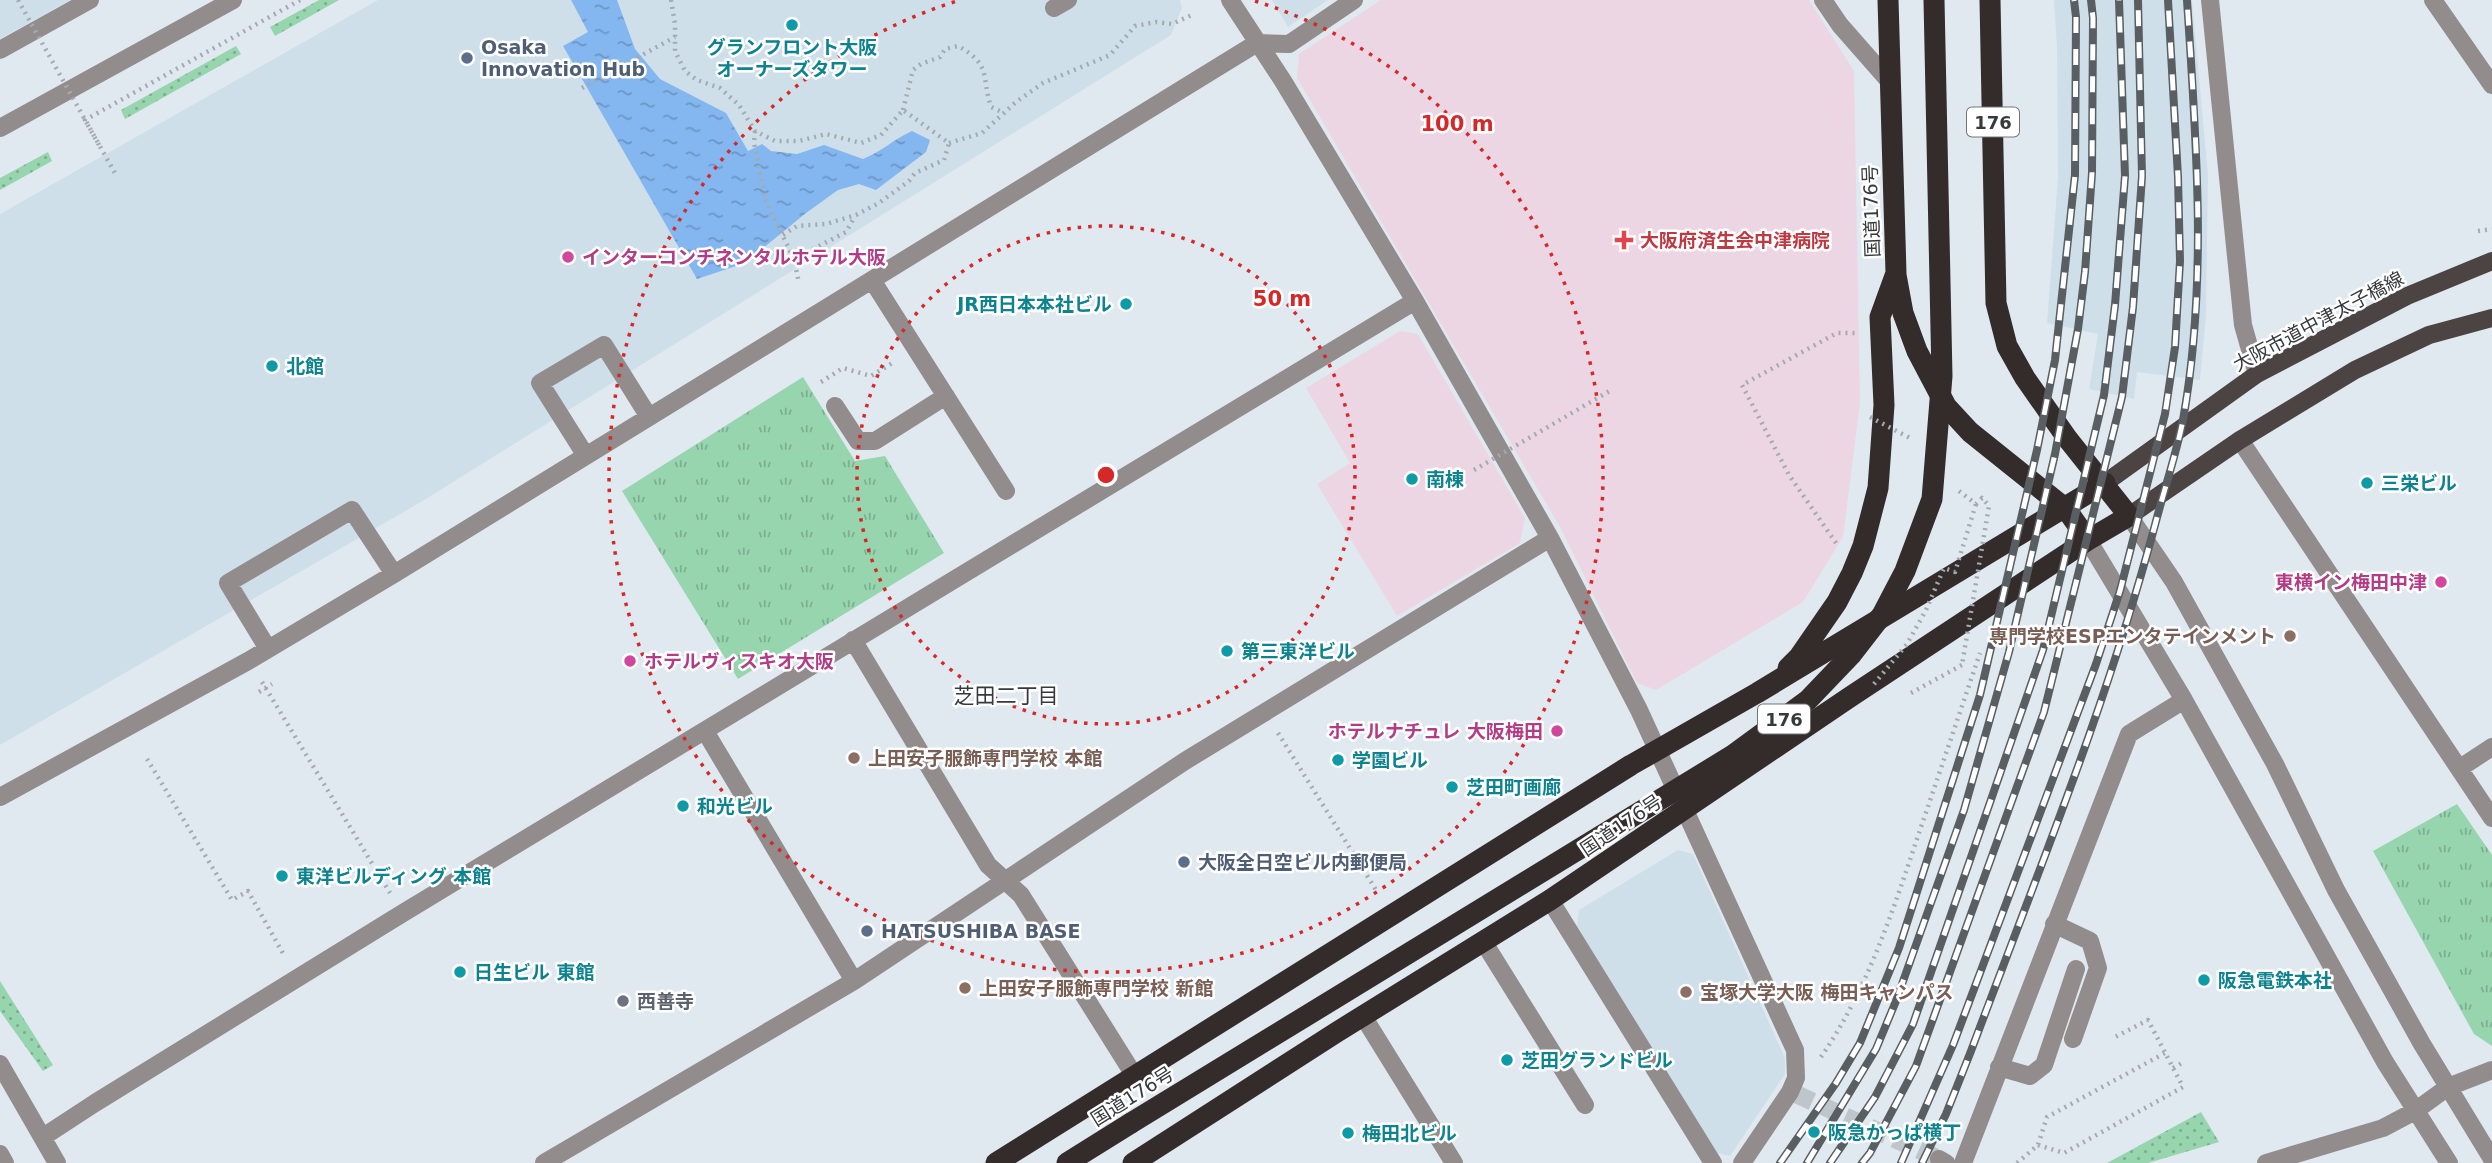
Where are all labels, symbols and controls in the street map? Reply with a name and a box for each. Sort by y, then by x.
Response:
marker: グランフロント大阪 オーナーズタワー [784,17,800,33]
place label: Osaka Innovation Hub [481,36,645,80]
place label: グランフロント大阪 オーナーズタワー [707,36,877,80]
marker: Osaka Innovation Hub [459,50,475,66]
road number: 176 [1967,107,2019,136]
text: 100 m [1420,112,1494,136]
street label: 国道176号 [1858,164,1884,258]
place label: 大阪府済生会中津病院 [1640,229,1830,251]
marker: 大阪府済生会中津病院 [1614,230,1634,250]
place label: インターコンチネンタルホテル大阪 [582,246,886,268]
marker: インターコンチネンタルホテル大阪 [560,249,576,265]
street label: 大阪市道中津太子橋線 [2229,267,2407,375]
text: 50 m [1253,287,1311,311]
place label: JR西日本本社ビル [955,293,1112,315]
marker: JR西日本本社ビル [1118,296,1134,312]
place label: 北館 [286,355,324,377]
marker: 北館 [264,358,280,374]
centre of rings [1094,463,1118,487]
place label: 南棟 [1426,468,1464,490]
marker: 南棟 [1404,471,1420,487]
place label: 三栄ビル [2381,472,2457,494]
marker: 三栄ビル [2359,475,2375,491]
place label: 東横イン梅田中津 [2275,571,2427,593]
marker: 東横イン梅田中津 [2433,574,2449,590]
place label: 専門学校ESPエンタテインメント [1989,625,2276,647]
marker: 専門学校ESPエンタテインメント [2282,628,2298,644]
place label: 第三東洋ビル [1241,640,1355,662]
marker: 第三東洋ビル [1219,643,1235,659]
place label: ホテルヴィスキオ大阪 [644,650,834,672]
marker: ホテルヴィスキオ大阪 [622,653,638,669]
district label: 芝田二丁目 [954,684,1059,708]
road number: 176 [1758,704,1810,734]
place label: ホテルナチュレ 大阪梅田 [1328,720,1543,742]
marker: ホテルナチュレ 大阪梅田 [1549,723,1565,739]
place label: 上田安子服飾専門学校 本館 [868,747,1103,769]
place label: 学園ビル [1352,749,1428,771]
marker: 上田安子服飾専門学校 本館 [846,750,862,766]
marker: 学園ビル [1330,752,1346,768]
place label: 芝田町画廊 [1466,776,1561,798]
marker: 芝田町画廊 [1444,779,1460,795]
street label: 国道176号 [1576,790,1666,860]
place label: 和光ビル [697,795,773,817]
marker: 和光ビル [675,798,691,814]
place label: 大阪全日空ビル内郵便局 [1198,851,1407,873]
marker: 大阪全日空ビル内郵便局 [1176,854,1192,870]
place label: 東洋ビルディング 本館 [296,865,491,887]
marker: 東洋ビルディング 本館 [274,868,290,884]
place label: HATSUSHIBA BASE [881,920,1081,942]
marker: HATSUSHIBA BASE [859,923,875,939]
place label: 日生ビル 東館 [474,961,595,983]
marker: 日生ビル 東館 [452,964,468,980]
place label: 阪急電鉄本社 [2218,969,2332,991]
marker: 阪急電鉄本社 [2196,972,2212,988]
place label: 上田安子服飾専門学校 新館 [979,977,1214,999]
marker: 上田安子服飾専門学校 新館 [957,980,973,996]
place label: 宝塚大学大阪 梅田キャンパス [1700,981,1954,1003]
marker: 宝塚大学大阪 梅田キャンパス [1678,984,1694,1000]
place label: 西善寺 [637,990,694,1012]
marker: 西善寺 [615,993,631,1009]
place label: 芝田グランドビル [1521,1049,1673,1071]
marker: 芝田グランドビル [1499,1052,1515,1068]
street label: 国道176号 [1087,1062,1177,1130]
place label: 阪急かっぱ横丁 [1828,1121,1961,1143]
place label: 梅田北ビル [1362,1122,1457,1144]
marker: 阪急かっぱ横丁 [1806,1124,1822,1140]
marker: 梅田北ビル [1340,1125,1356,1141]

